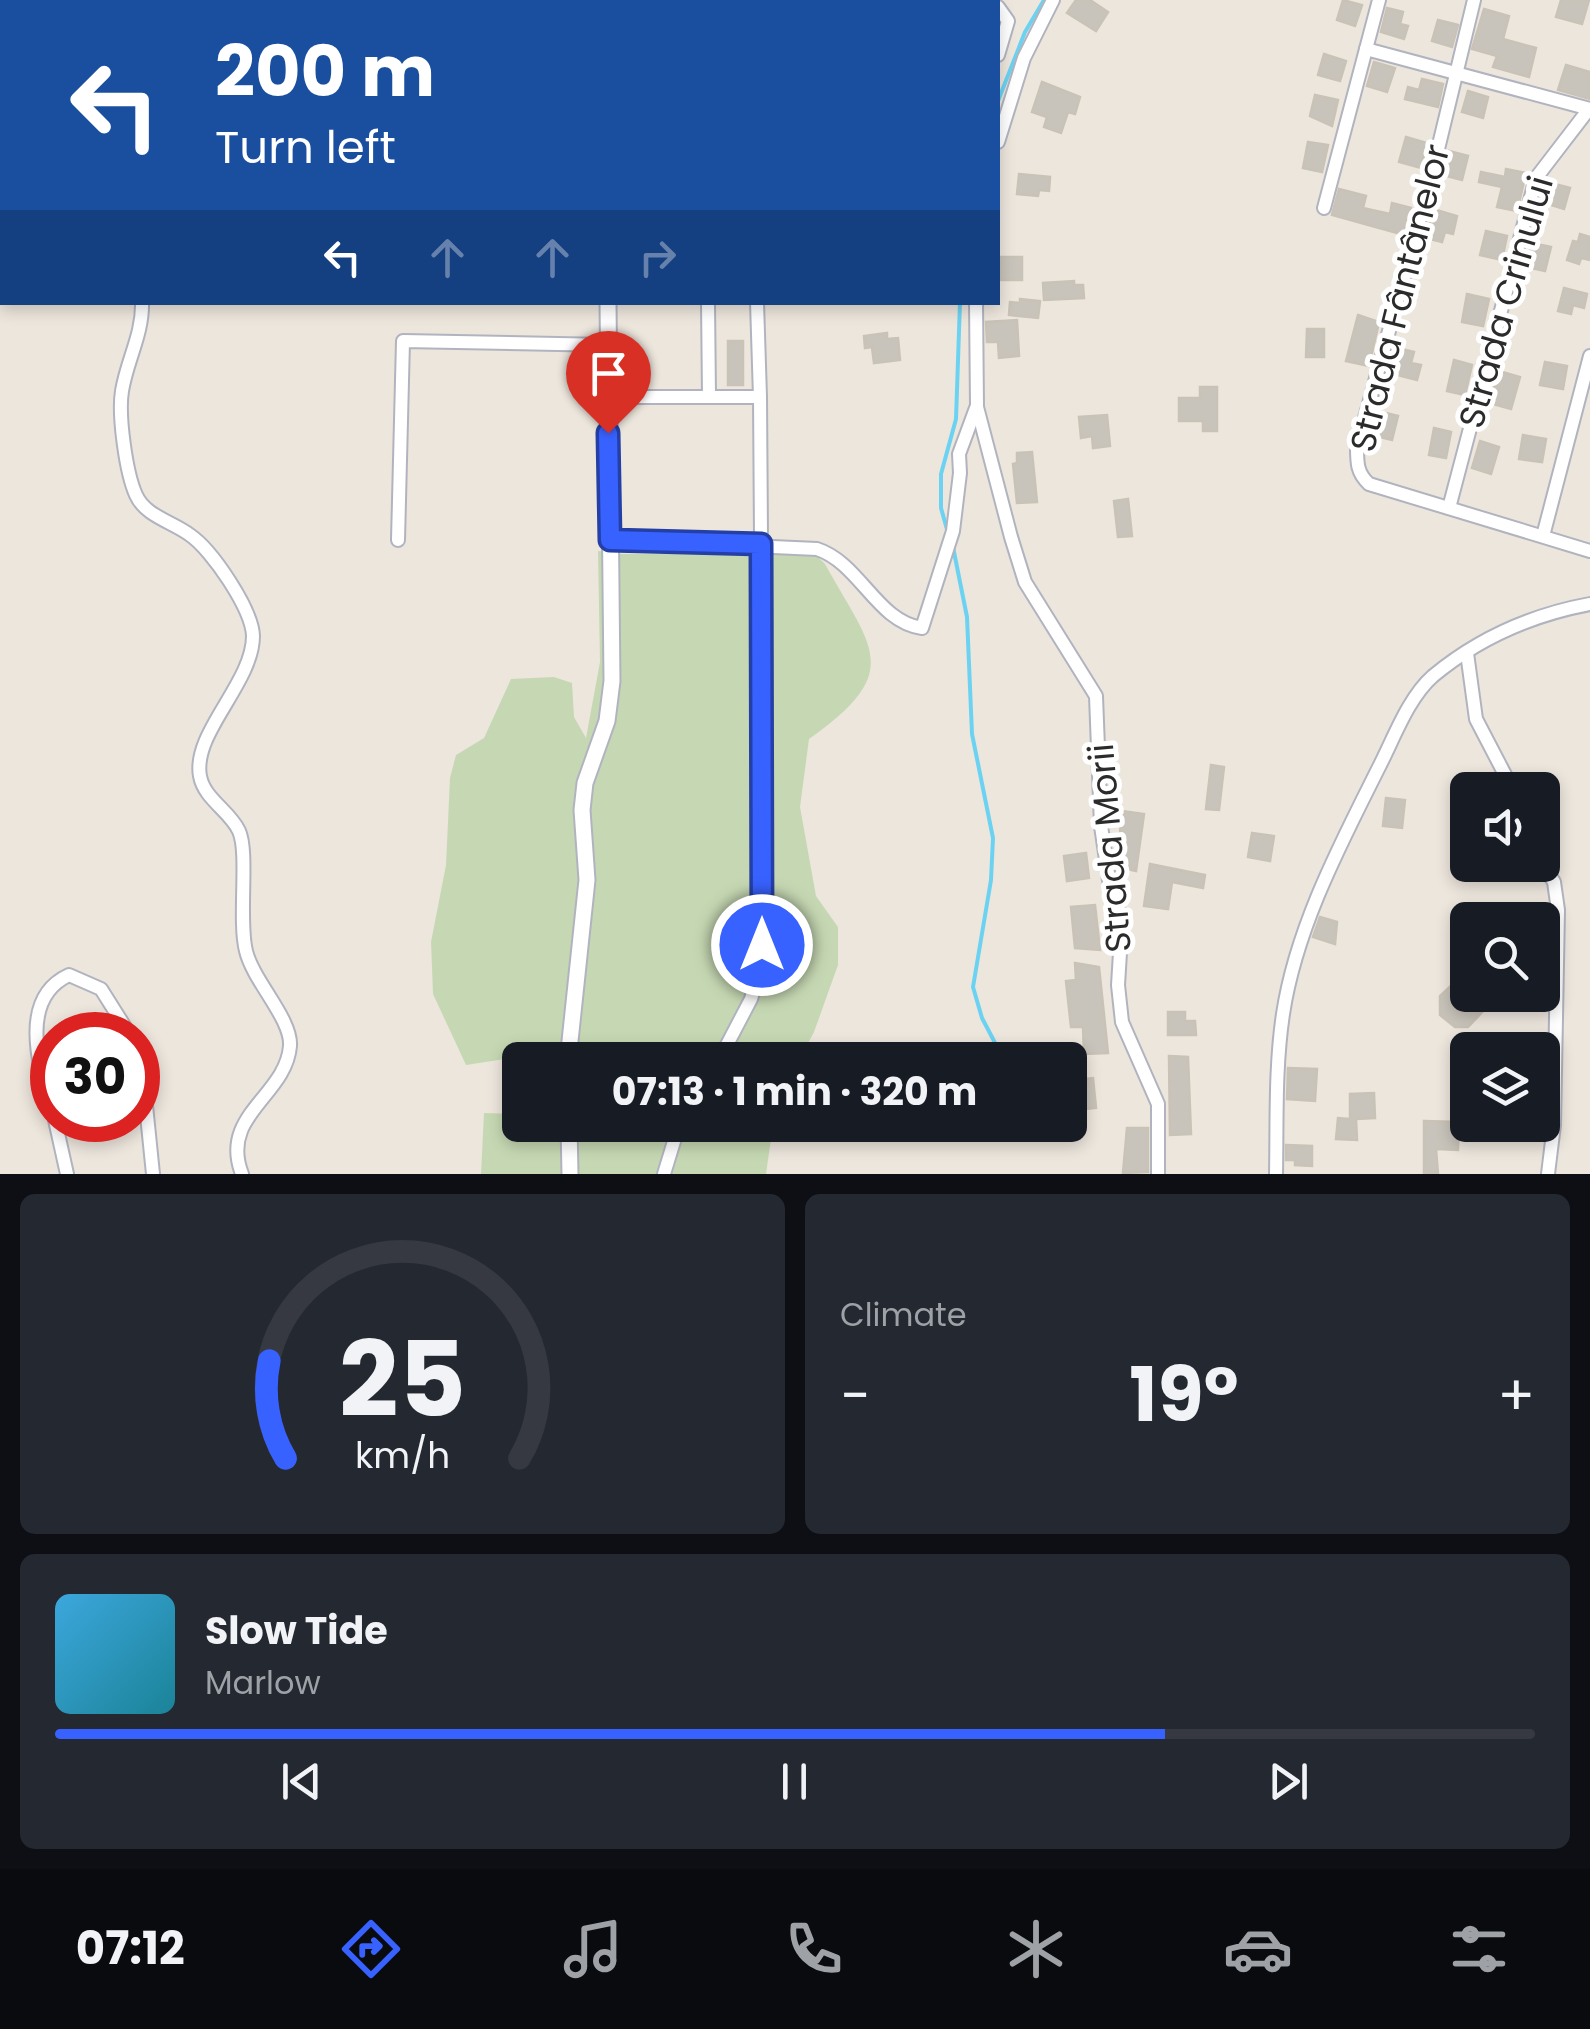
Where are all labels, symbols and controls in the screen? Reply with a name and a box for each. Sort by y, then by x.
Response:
text: 200 m [215,22,435,121]
icon: left [50,40,180,170]
text: Turn left [215,116,396,179]
street label: Strada Fântânelor [1338,139,1461,457]
street label: Strada Crinului [1446,170,1565,433]
icon: left [315,230,370,285]
icon: ahead [420,230,475,285]
icon: ahead [525,230,580,285]
icon: right [630,230,685,285]
pin [566,331,651,434]
icon: arrive [581,346,636,401]
street label: Strada Morii [1076,742,1143,955]
map controls [1450,772,1560,1142]
button: sound [1450,772,1560,882]
position arrow [710,893,814,997]
button: search [1450,902,1560,1012]
speed limit sign: 30 [30,1012,160,1142]
button: layers [1450,1032,1560,1142]
text: 07:13 · 1 min · 320 m [612,1065,977,1118]
text: Climate [840,1292,967,1337]
text: 25 [339,1307,466,1452]
text: 19° [1129,1342,1238,1447]
text: − [840,1357,870,1434]
text: + [1497,1357,1535,1434]
text: km/h [355,1430,450,1481]
text: Slow Tide [205,1604,388,1657]
text: Marlow [205,1660,321,1705]
icon: previous [274,1754,329,1809]
icon: pause [767,1754,822,1809]
icon: next [1261,1754,1316,1809]
icon: directions [336,1914,406,1984]
icon: music [558,1914,628,1984]
icon: phone [779,1914,849,1984]
icon: climate [1001,1914,1071,1984]
icon: car [1223,1914,1293,1984]
icon: filters [1444,1914,1514,1984]
text: 07:12 [76,1917,185,1980]

